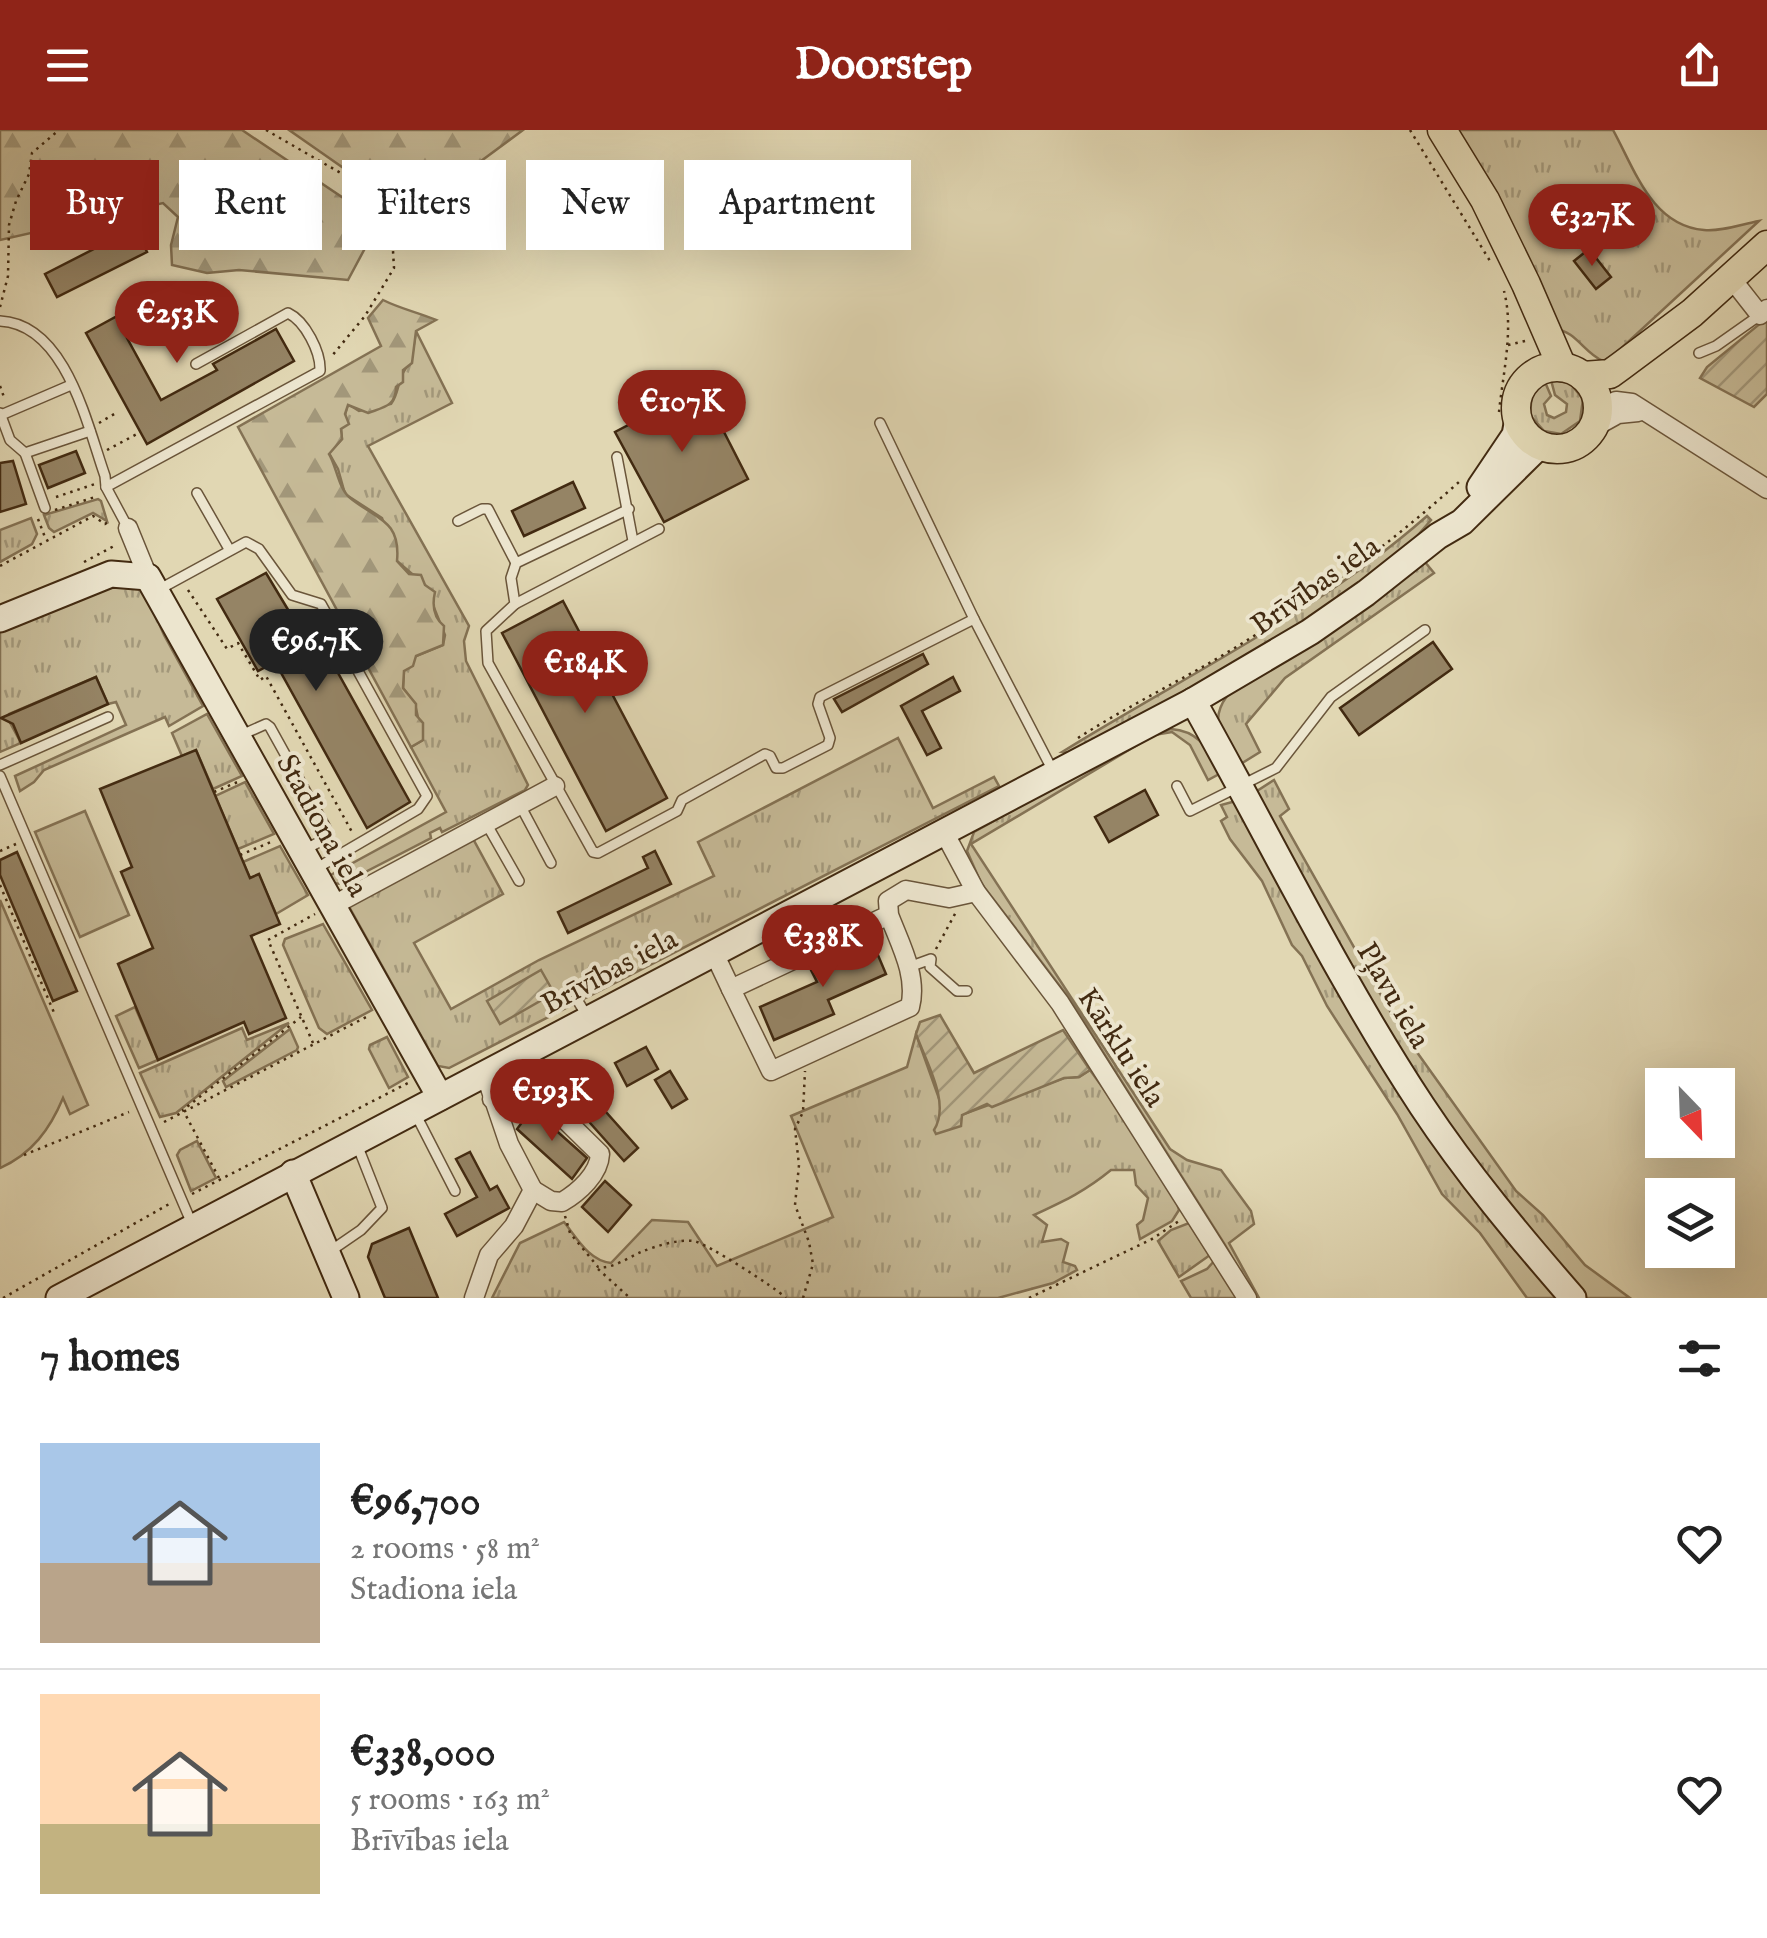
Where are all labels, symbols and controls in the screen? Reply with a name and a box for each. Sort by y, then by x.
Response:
text: Doorstep [795,37,972,94]
icon: menu [40,38,95,93]
icon: share [1672,38,1727,93]
chip: Buy [30,160,159,250]
chip: Rent [179,160,322,250]
chip: Filters [342,160,506,250]
chip: New [526,160,664,250]
chip: Apartment [684,160,911,250]
pin: €327K [1522,184,1662,269]
text: €327K [1550,196,1634,237]
pin: €253K [107,281,247,366]
text: €253K [137,293,217,334]
pin: €107K [612,370,752,455]
text: €107K [640,382,724,423]
street label: Brīvības iela [1244,528,1388,645]
pin: €96.7K [235,609,397,694]
text: €96.7K [271,621,361,662]
pin: €184K [515,631,655,716]
text: €184K [544,643,626,684]
street label: Stadiona iela [267,748,376,904]
pin: €338K [753,905,893,990]
text: €338K [784,917,862,958]
street label: Brīvības iela [535,921,685,1024]
street label: Pļavu iela [1347,936,1438,1056]
street label: Kārklu iela [1068,981,1173,1115]
pin: €193K [482,1059,622,1144]
north arrow [1645,1068,1735,1158]
map controls [1645,1068,1735,1268]
text: €193K [512,1071,592,1112]
button: layers [1645,1178,1735,1268]
icon: filters [1672,1331,1727,1386]
text: 7 homes [40,1332,180,1385]
text: €96,700 [350,1476,481,1529]
icon: home [120,1483,240,1603]
icon: heart [1672,1516,1727,1571]
text: 2 rooms · 58 m² [350,1529,540,1570]
text: Stadiona iela [350,1570,517,1611]
text: €338,000 [350,1727,496,1780]
icon: home [120,1734,240,1854]
icon: heart [1672,1767,1727,1822]
text: 5 rooms · 163 m² [350,1780,550,1821]
text: Brīvības iela [350,1821,509,1862]

